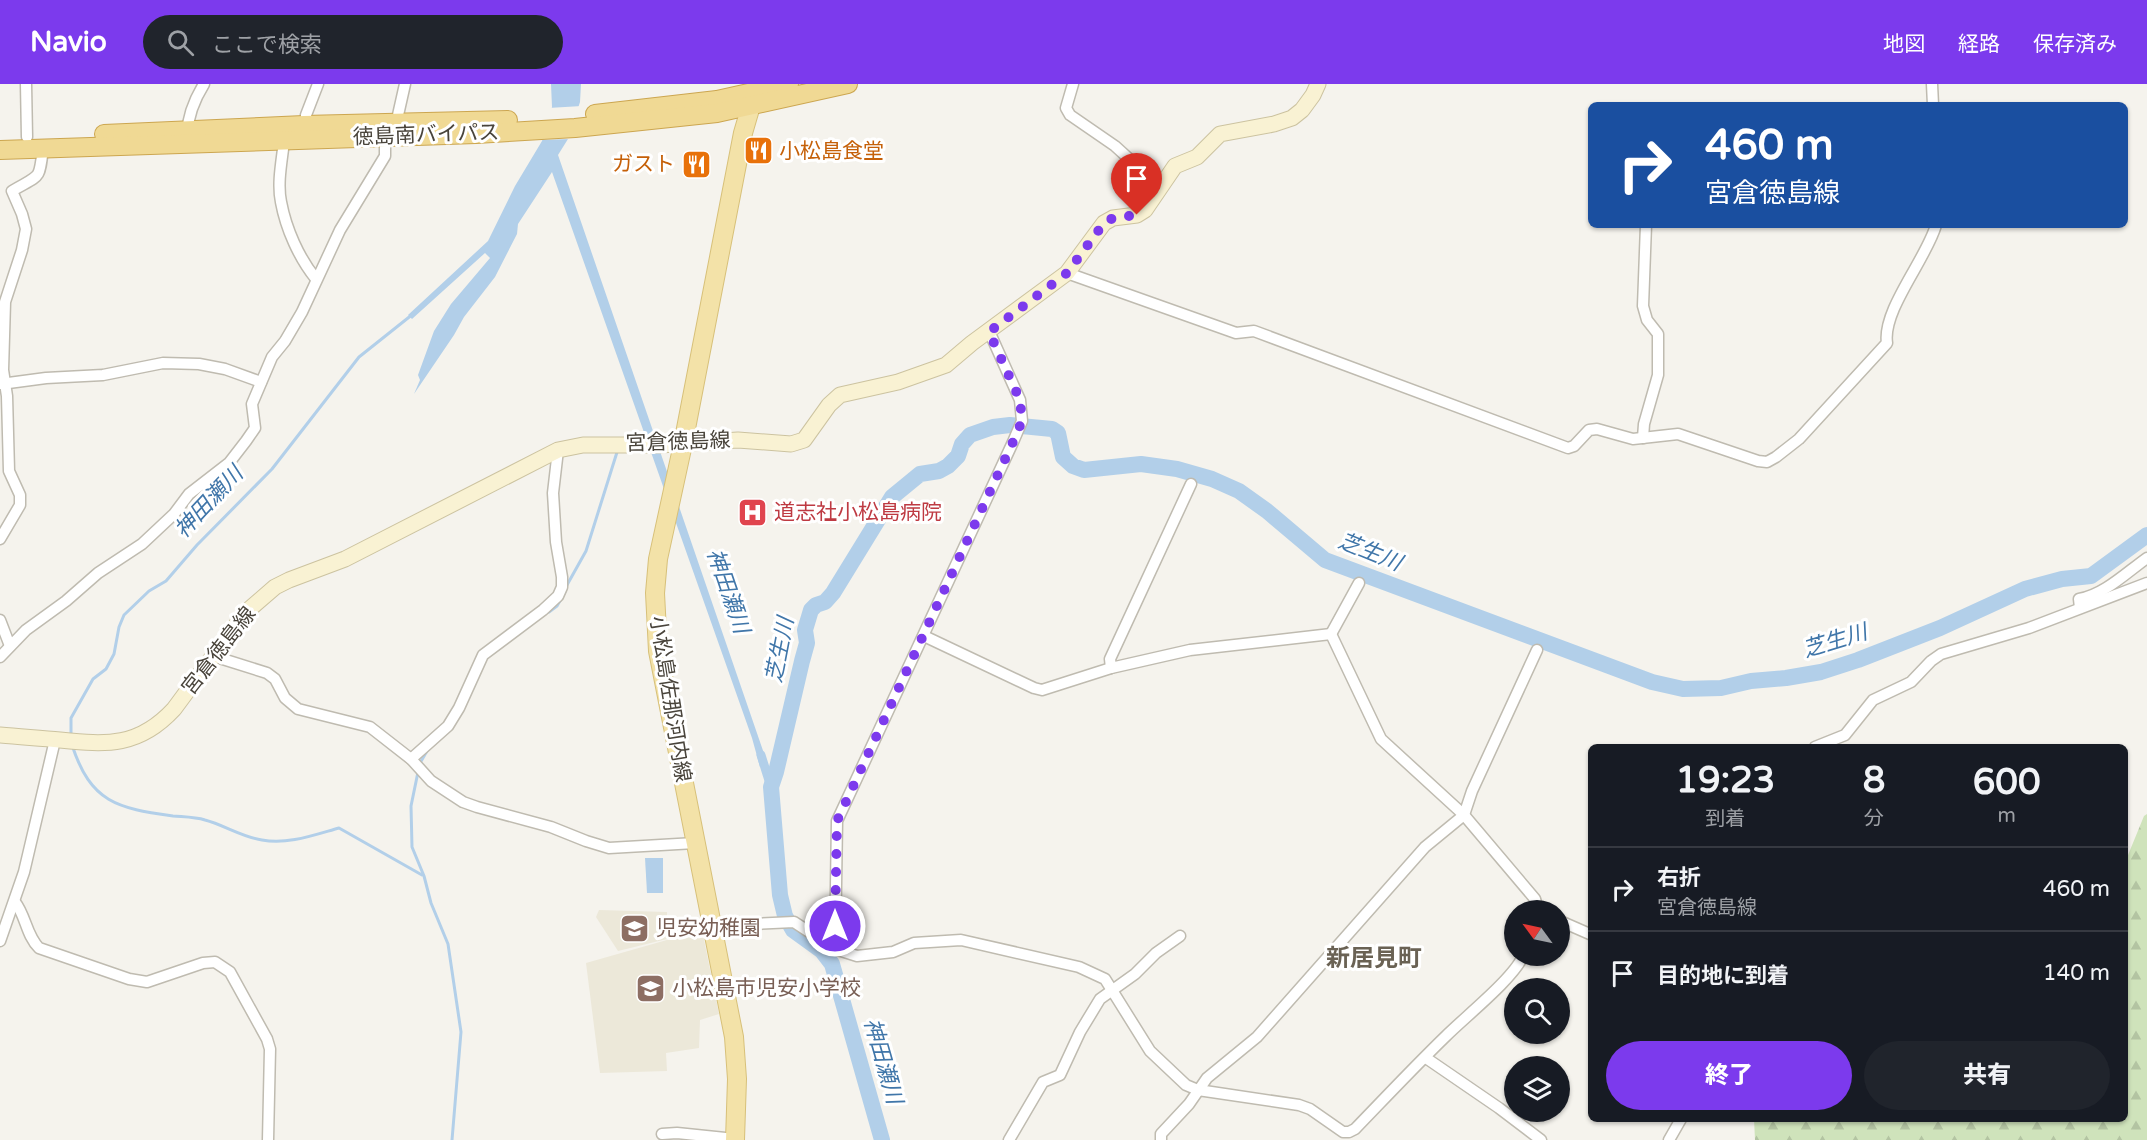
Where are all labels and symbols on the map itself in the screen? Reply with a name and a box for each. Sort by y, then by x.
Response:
street label: 徳島南バイパス [352,120,500,150]
restaurant icon: 小松島食堂 [742,135,774,167]
place label: 小松島食堂 [779,139,884,164]
restaurant icon: ガスト [680,148,712,180]
place label: ガスト [612,152,675,177]
pin [1111,153,1162,215]
street label: 宮倉徳島線 [625,428,731,456]
water label: 神田瀬川 [169,459,250,543]
hospital icon: 道志社小松島病院 [737,496,769,528]
place label: 道志社小松島病院 [774,500,942,525]
water label: 芝生川 [1335,528,1407,577]
water label: 神田瀬川 [701,545,755,639]
street label: 宮倉徳島線 [177,602,261,700]
water label: 芝生川 [761,613,799,685]
street label: 小松島佐那河内線 [645,614,695,784]
water label: 芝生川 [1800,618,1872,663]
position arrow [803,894,867,958]
north arrow [1504,900,1570,966]
school or university icon: 児安幼稚園 [619,912,651,944]
place label: 児安幼稚園 [656,916,761,941]
district label: 新居見町 [1326,944,1422,973]
school or university icon: 小松島市児安小学校 [635,972,667,1004]
place label: 小松島市児安小学校 [672,976,861,1001]
water label: 神田瀬川 [858,1015,908,1109]

